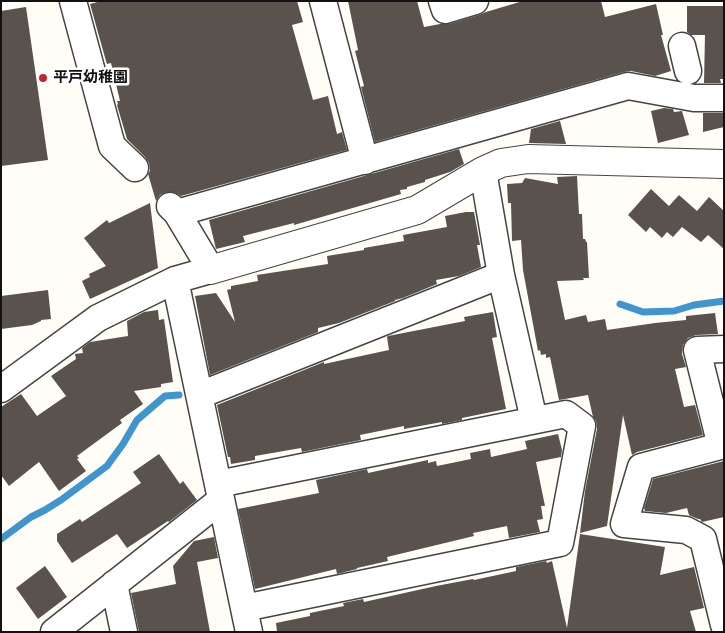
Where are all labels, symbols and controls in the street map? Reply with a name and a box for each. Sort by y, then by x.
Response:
place label: 平戸幼稚園 [53,69,128,87]
marker: 平戸幼稚園 [37,72,49,84]

